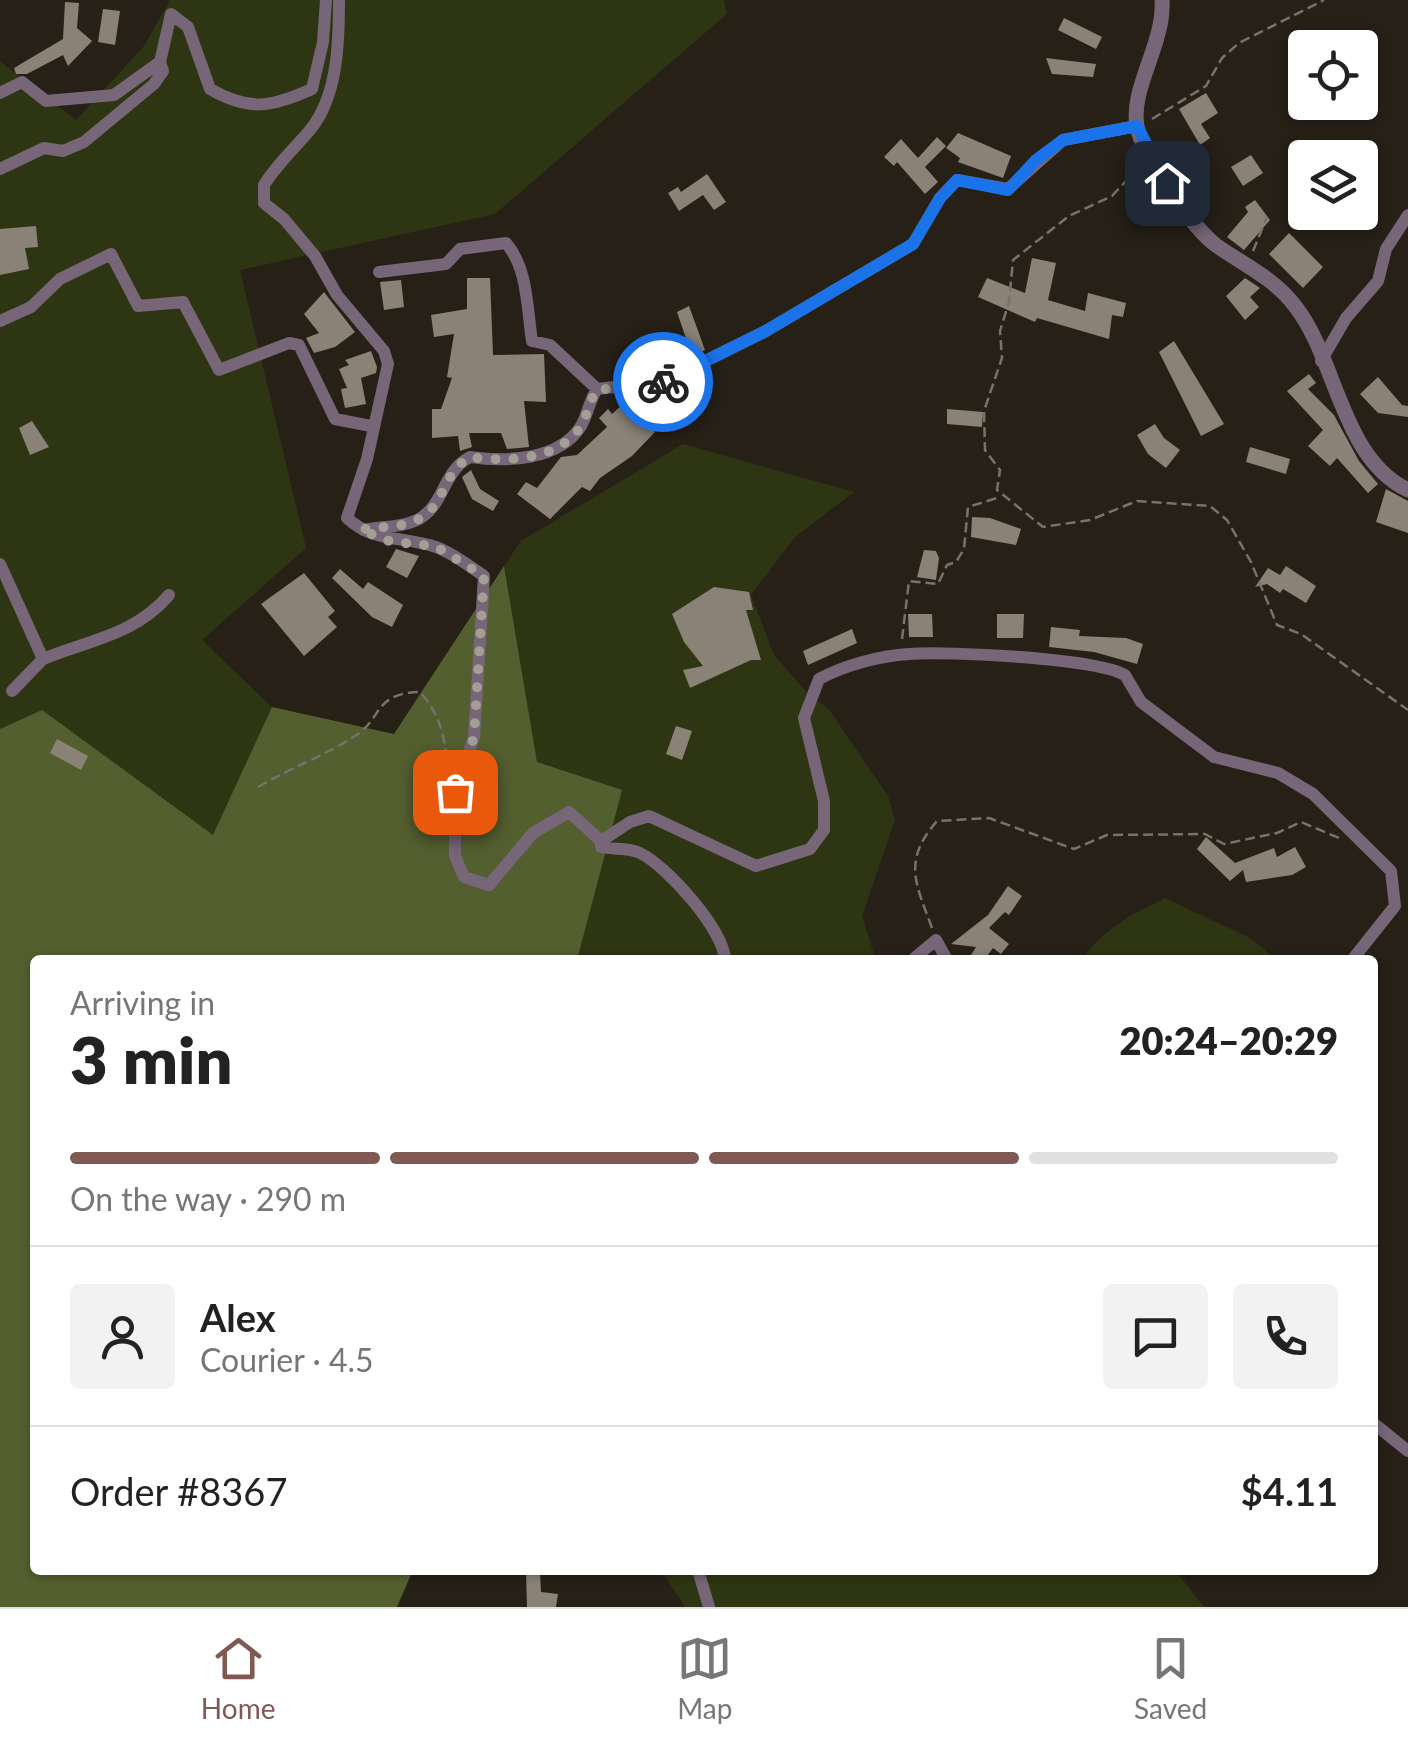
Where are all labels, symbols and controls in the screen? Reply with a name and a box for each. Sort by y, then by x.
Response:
map controls [1288,30,1378,230]
button: locate [1288,30,1378,120]
button: layers [1288,140,1378,230]
pin [1125,141,1210,226]
icon: home [1140,156,1195,211]
courier [613,332,713,432]
icon: bike [636,355,691,410]
pin [413,750,498,835]
icon: bag [428,765,483,820]
text: Arriving in [70,983,215,1022]
text: 20:24–20:29 [1119,1017,1338,1063]
text: 3 min [70,1020,232,1098]
text: On the way · 290 m [70,1179,346,1218]
button: person [70,1284,175,1389]
button: chat [1103,1284,1208,1389]
button: phone [1233,1284,1338,1389]
text: Alex [200,1294,276,1340]
text: Courier · 4.5 [200,1340,374,1379]
text: Order #8367 [70,1468,287,1514]
text: $4.11 [1241,1468,1338,1514]
tab: Home [201,1631,275,1725]
tab: Map [677,1631,732,1725]
tab: Saved [1134,1631,1207,1725]

